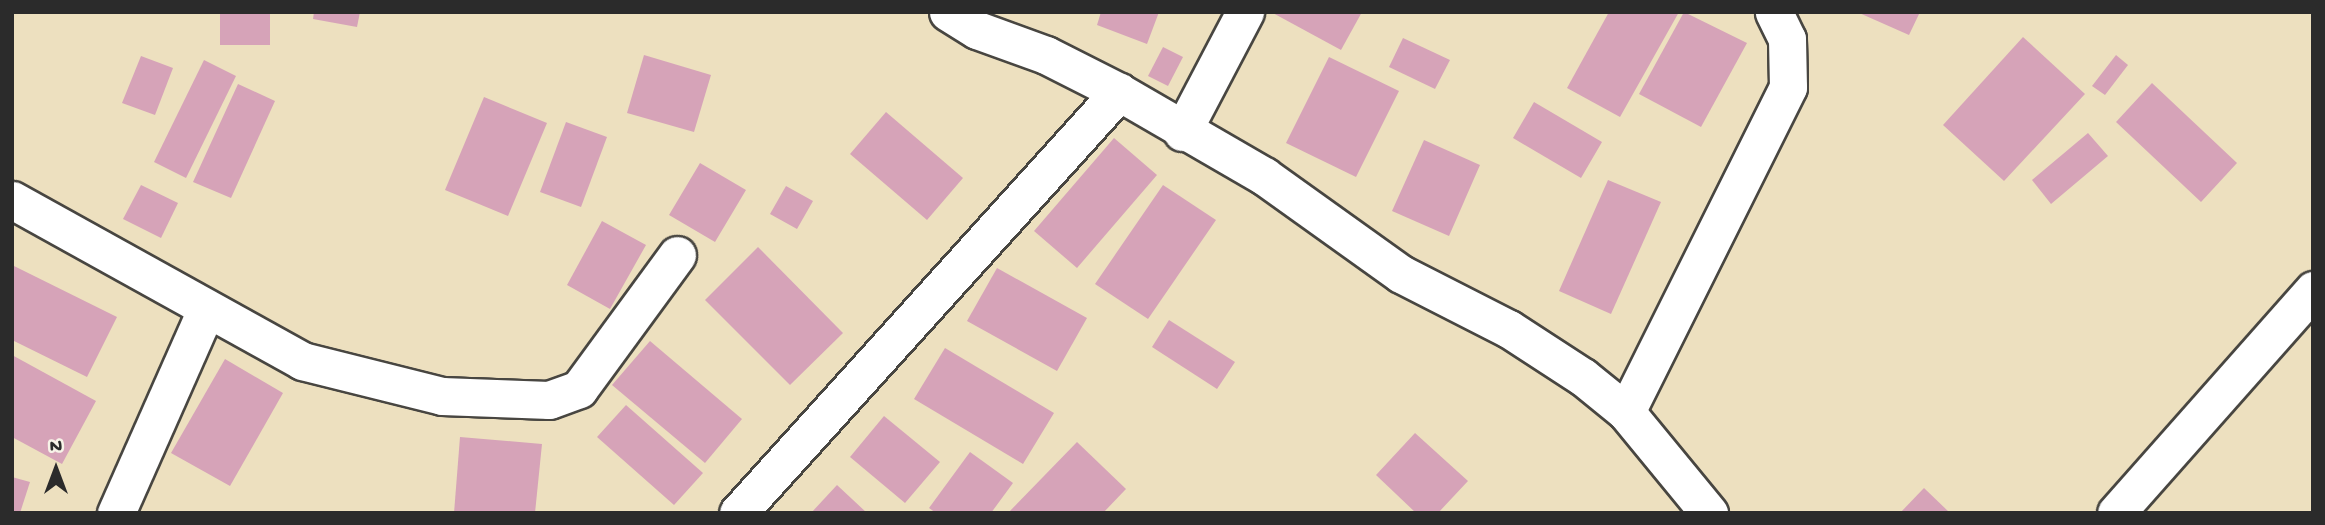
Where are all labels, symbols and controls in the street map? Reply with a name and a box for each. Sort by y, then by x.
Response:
north arrow [21,434,91,504]
text: N [50,436,62,459]

